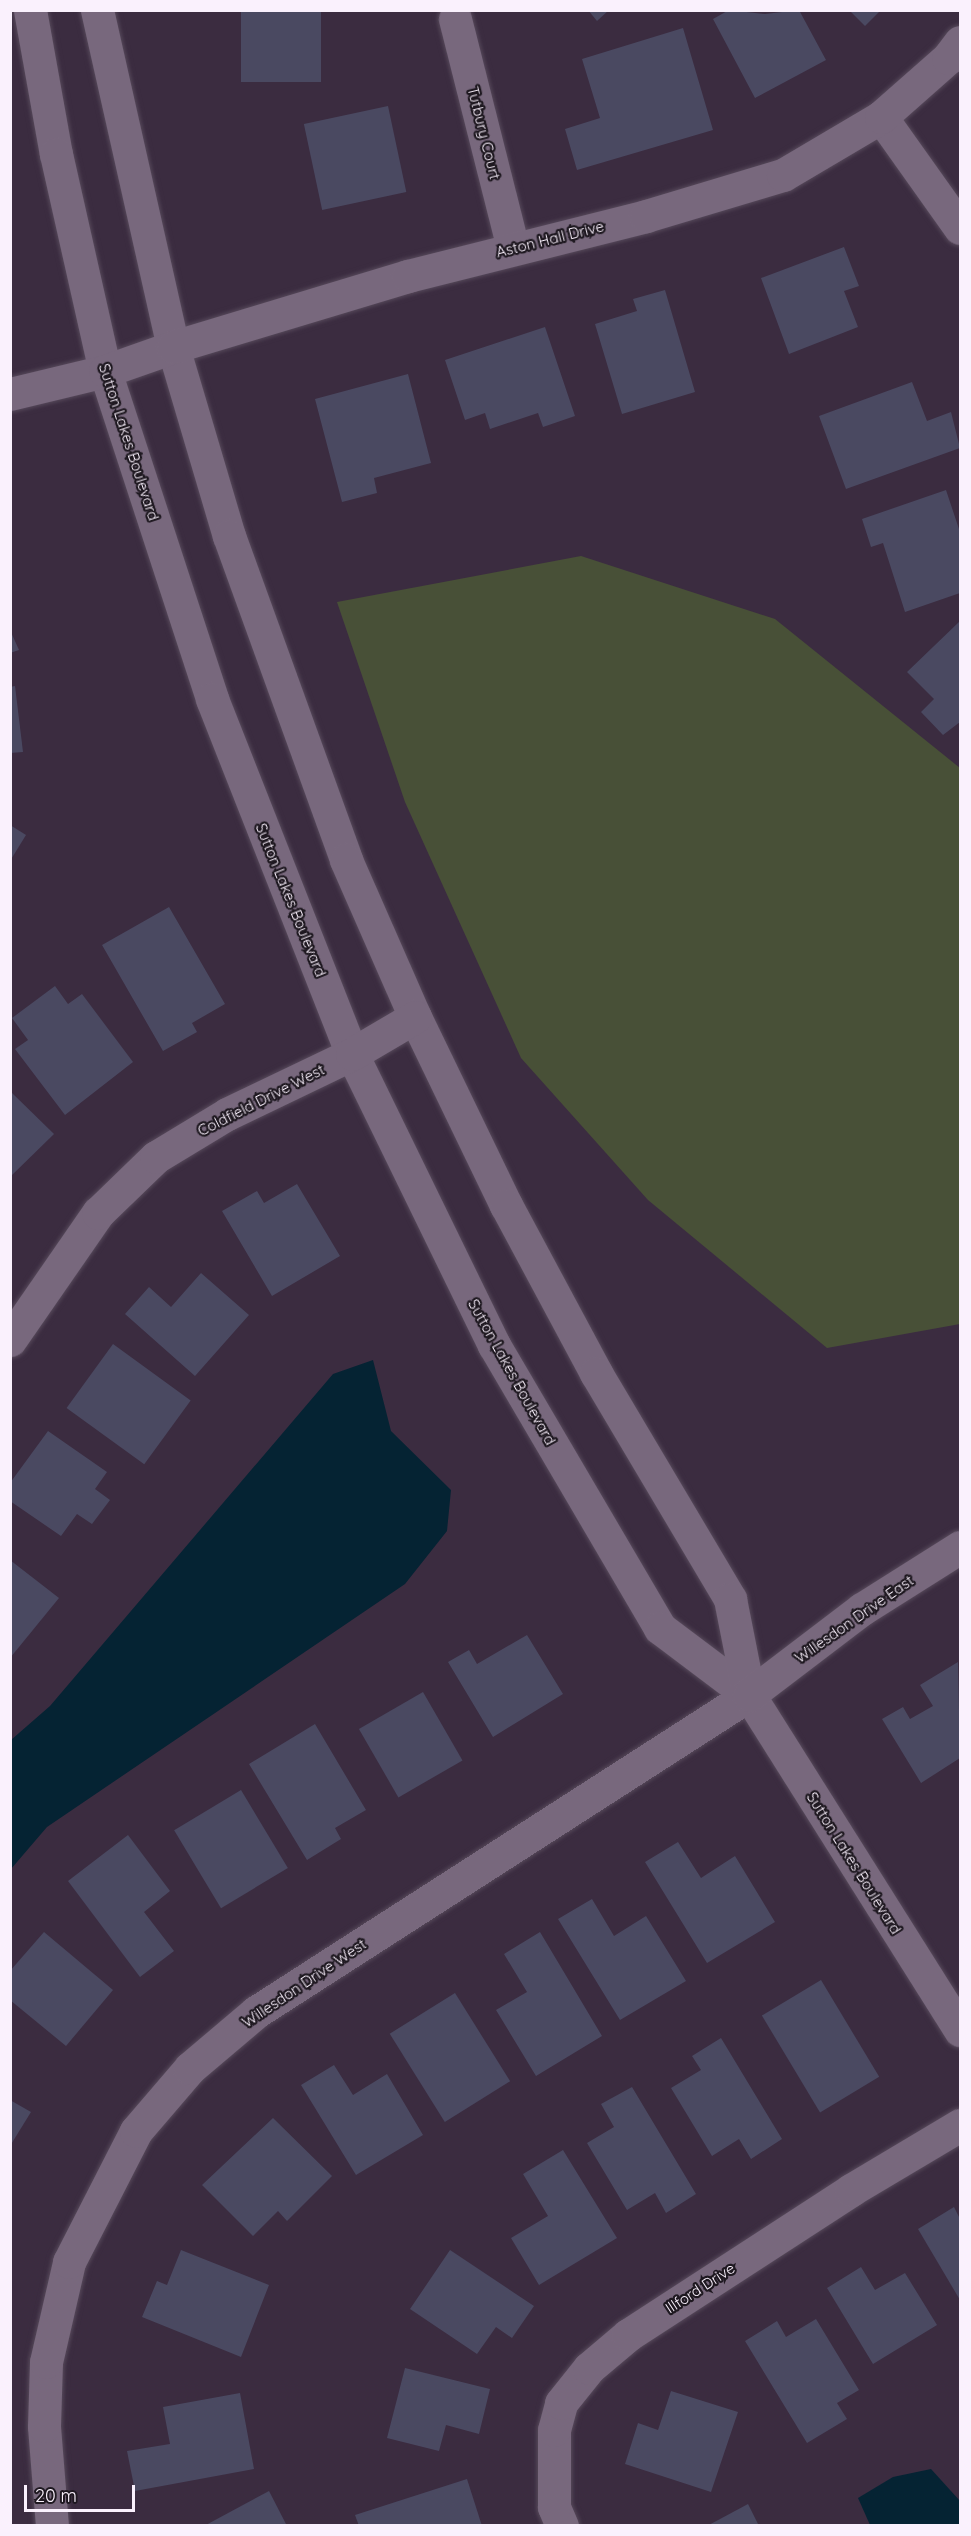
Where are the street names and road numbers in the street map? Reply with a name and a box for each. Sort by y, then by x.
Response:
street label: Tutbury Court [464,85,504,181]
street label: Aston Hall Drive [494,217,606,261]
street label: Sutton Lakes Boulevard [95,361,163,523]
street label: Sutton Lakes Boulevard [252,821,330,979]
street label: Coldfield Drive West [195,1060,327,1140]
street label: Sutton Lakes Boulevard [464,1296,560,1448]
street label: Willesdon Drive East [791,1571,917,1667]
street label: Sutton Lakes Boulevard [803,1789,905,1937]
street label: Willesdon Drive West [238,1935,370,2031]
street label: Illford Drive [662,2259,738,2317]

